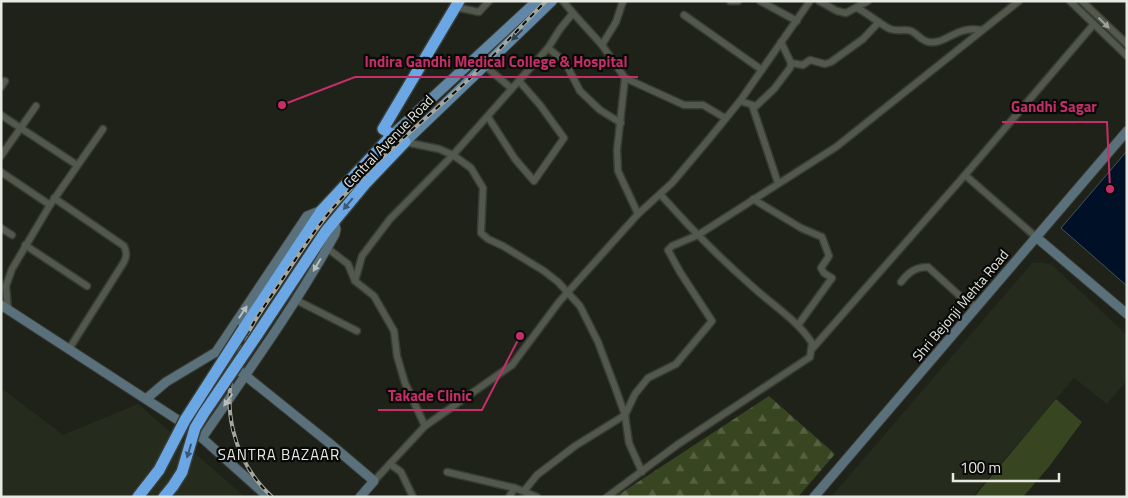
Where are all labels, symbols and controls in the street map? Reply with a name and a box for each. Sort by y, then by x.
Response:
one-way arrow [1098,17,1110,29]
one-way arrow [511,29,523,41]
callout: Indira Gandhi Medical College & Hospital [355,47,638,77]
text: Indira Gandhi Medical College & Hospital [364,50,628,73]
street label: Central Avenue Road [338,90,438,192]
callout: Gandhi Sagar [1002,92,1107,122]
text: Gandhi Sagar [1011,95,1097,118]
one-way arrow [343,197,354,210]
street label: Shri Bejonji Mehta Road [907,244,1013,366]
one-way arrow [313,258,322,271]
one-way arrow [239,305,248,318]
callout: Takade Clinic [378,380,482,410]
text: Takade Clinic [388,384,472,407]
one-way arrow [223,393,233,407]
district label: SANTRA BAZAAR [218,443,340,466]
one-way arrow [184,444,192,459]
scale bar [953,450,1059,482]
text: 100 m [960,456,1001,479]

